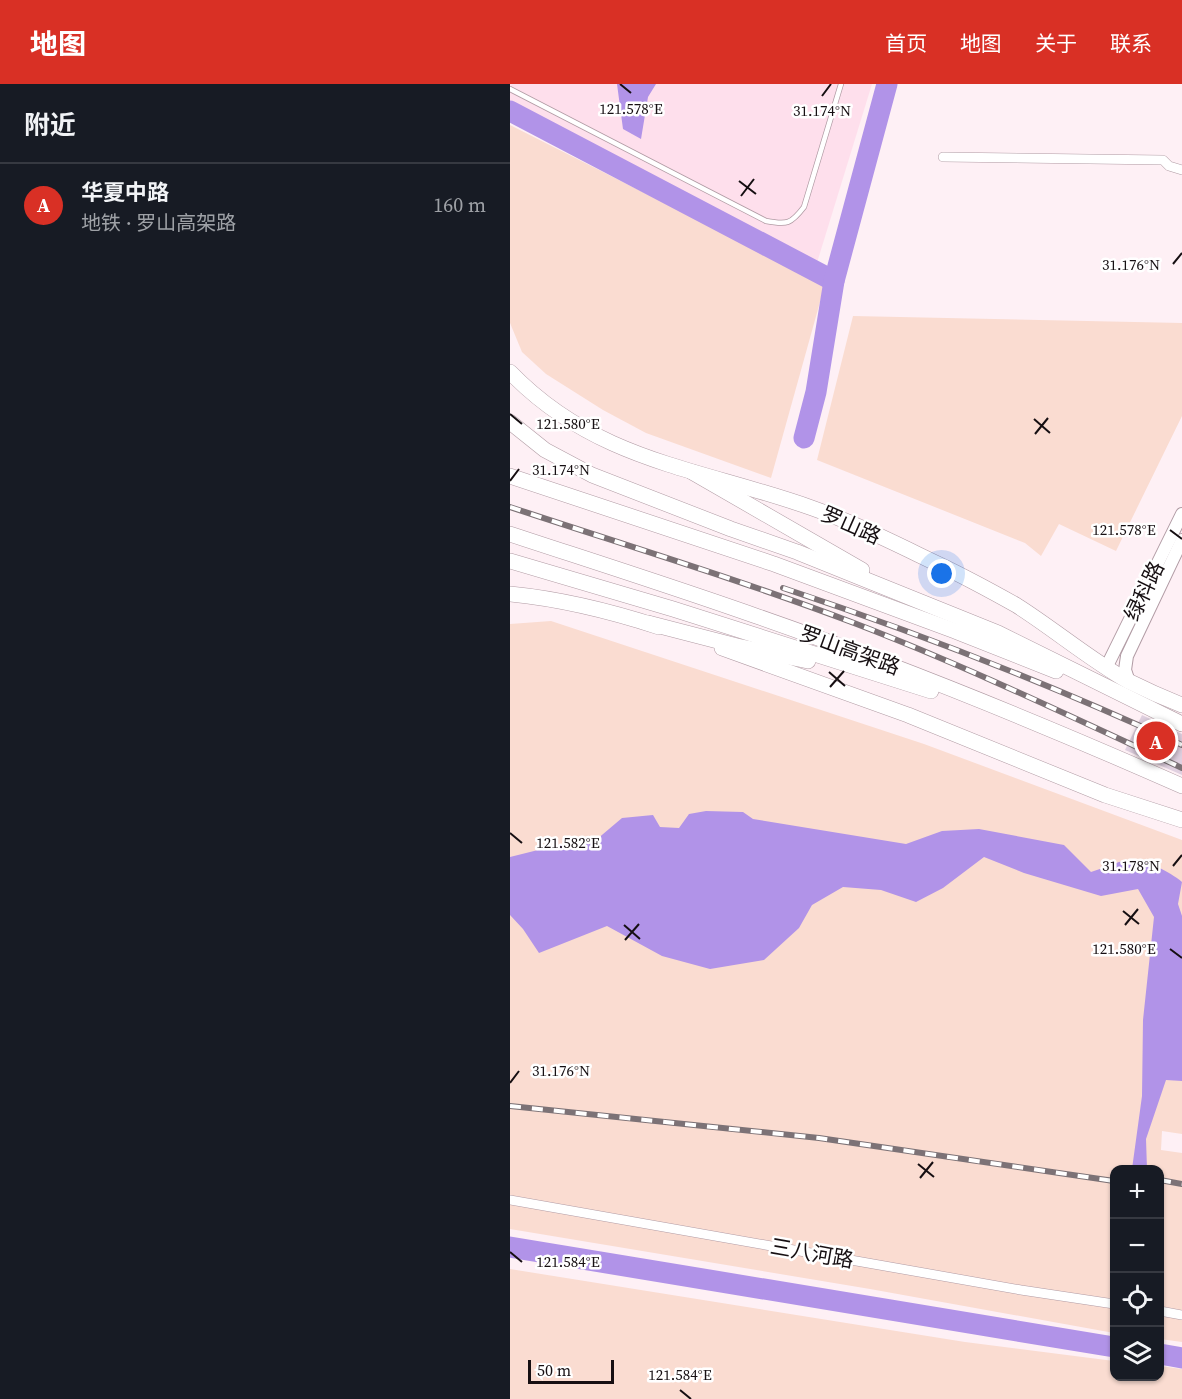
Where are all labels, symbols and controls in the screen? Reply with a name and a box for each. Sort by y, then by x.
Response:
text: 地图 [30,25,86,63]
text: 首页 [885,29,927,58]
text: 地图 [960,29,1002,58]
text: 关于 [1035,29,1077,58]
text: 联系 [1110,29,1152,58]
text: 121.578°E [599,98,663,119]
text: 31.174°N [793,100,851,121]
text: 附近 [24,107,76,143]
text: 华夏中路 [81,177,169,207]
text: A [37,191,50,219]
text: 160 m [433,191,486,219]
text: 地铁 · 罗山高架路 [81,209,236,237]
text: 31.176°N [1102,254,1160,275]
text: 121.580°E [536,413,600,434]
text: 31.174°N [532,459,590,480]
street label: 罗山路 [816,499,886,551]
text: 121.578°E [1092,519,1156,540]
street label: 绿科路 [1117,556,1171,626]
your location [927,559,956,588]
street label: 罗山高架路 [796,618,904,682]
pin: A [1136,718,1176,764]
text: 121.582°E [536,832,600,853]
text: 31.178°N [1102,855,1160,876]
text: 121.580°E [1092,938,1156,959]
text: 31.176°N [532,1060,590,1081]
map controls [1110,1165,1164,1381]
button: + [1110,1165,1164,1219]
button: − [1110,1219,1164,1273]
street label: 三八河路 [768,1231,856,1275]
text: 121.584°E [536,1251,600,1272]
button: locate [1110,1273,1164,1327]
button: layers [1110,1327,1164,1381]
scale bar [528,1357,614,1384]
text: 50 m [537,1359,571,1381]
text: 121.584°E [648,1364,712,1385]

